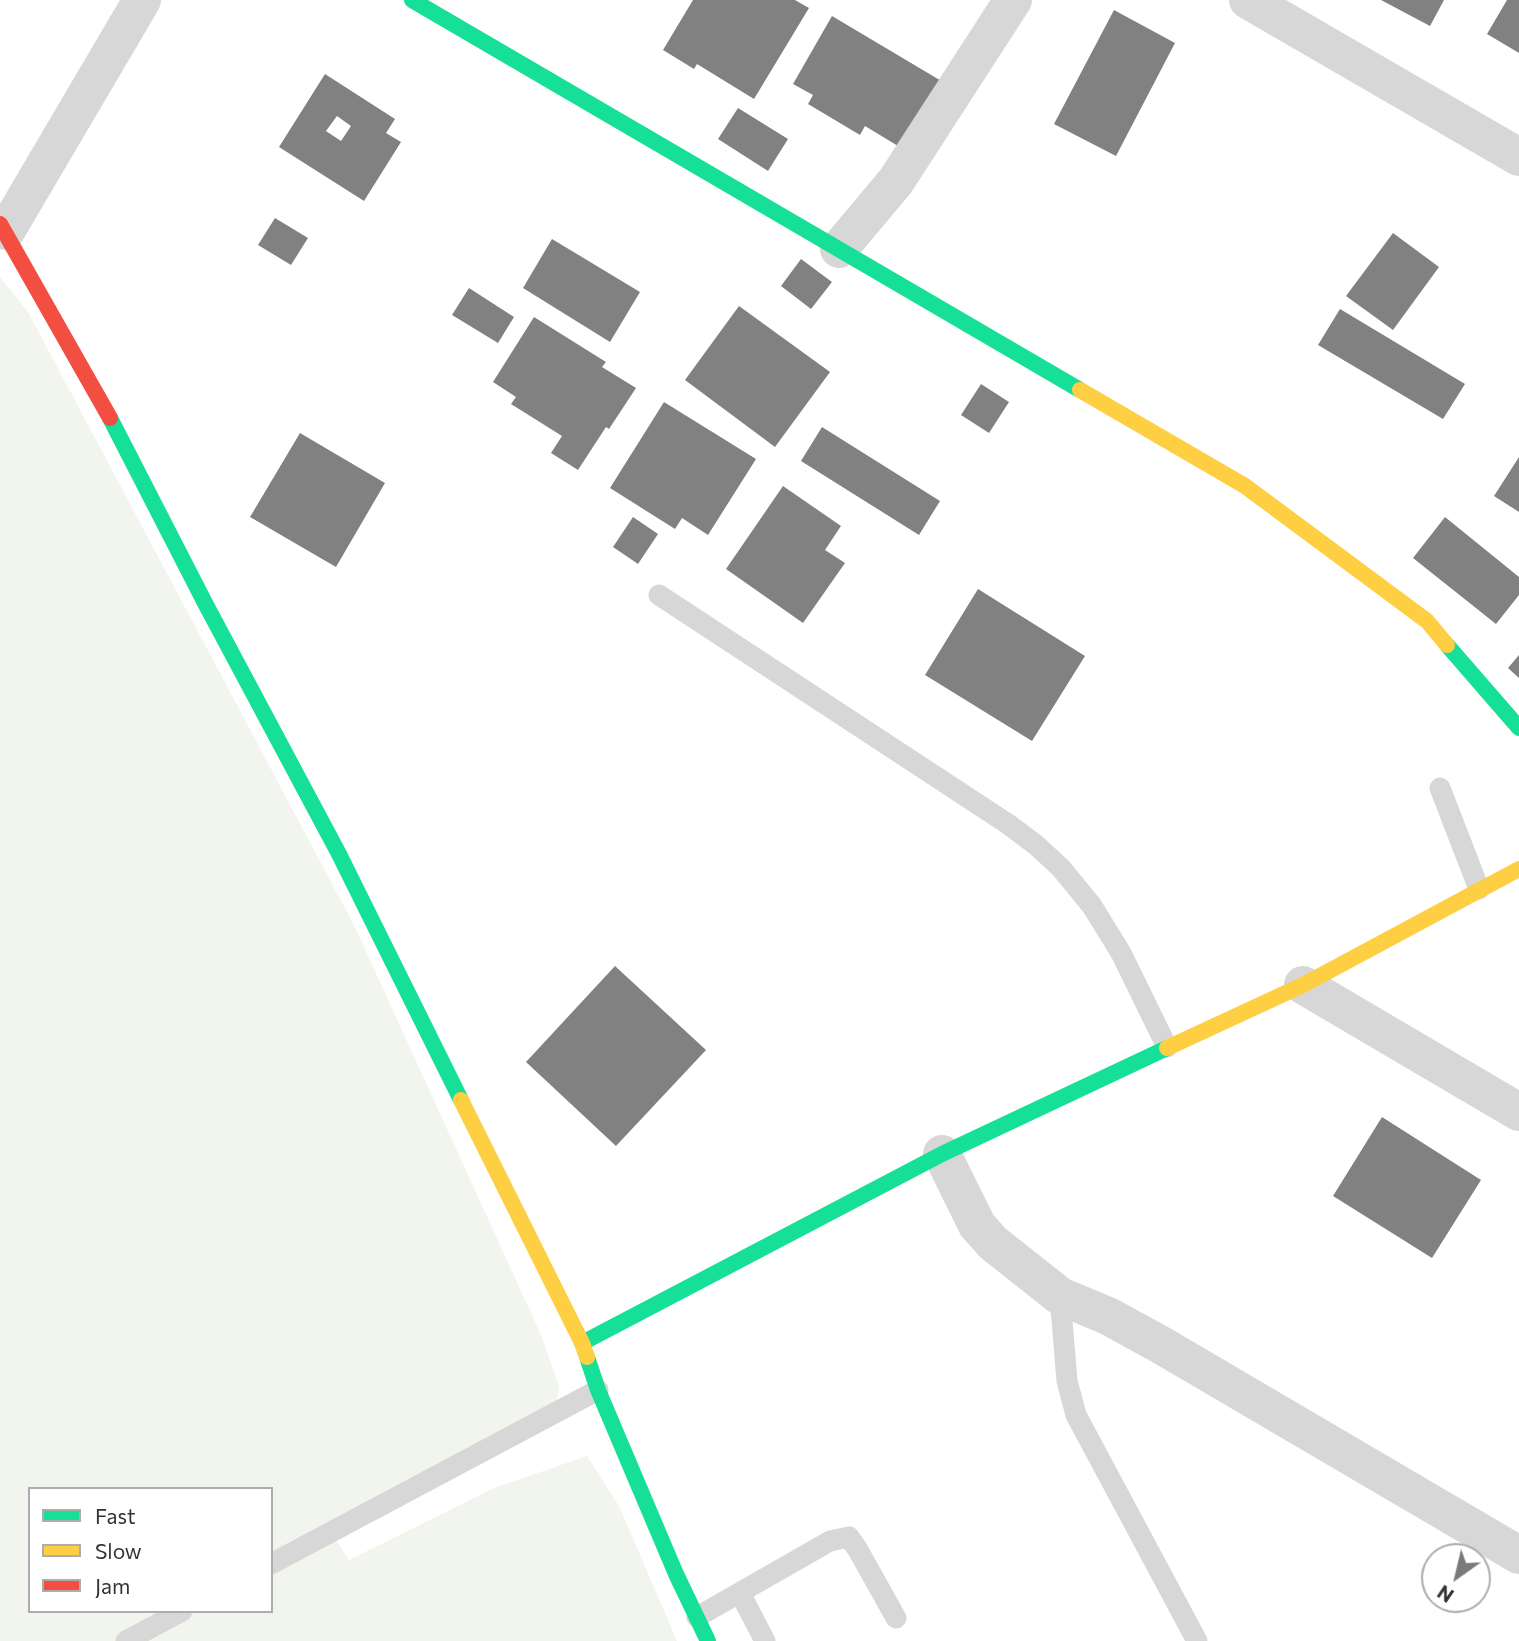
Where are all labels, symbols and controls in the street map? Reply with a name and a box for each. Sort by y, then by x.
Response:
legend [28,1487,273,1613]
text: Fast [95,1503,136,1528]
text: Slow [95,1538,142,1563]
north arrow [1421,1543,1491,1613]
text: Jam [95,1573,130,1598]
text: N [1433,1581,1457,1608]

